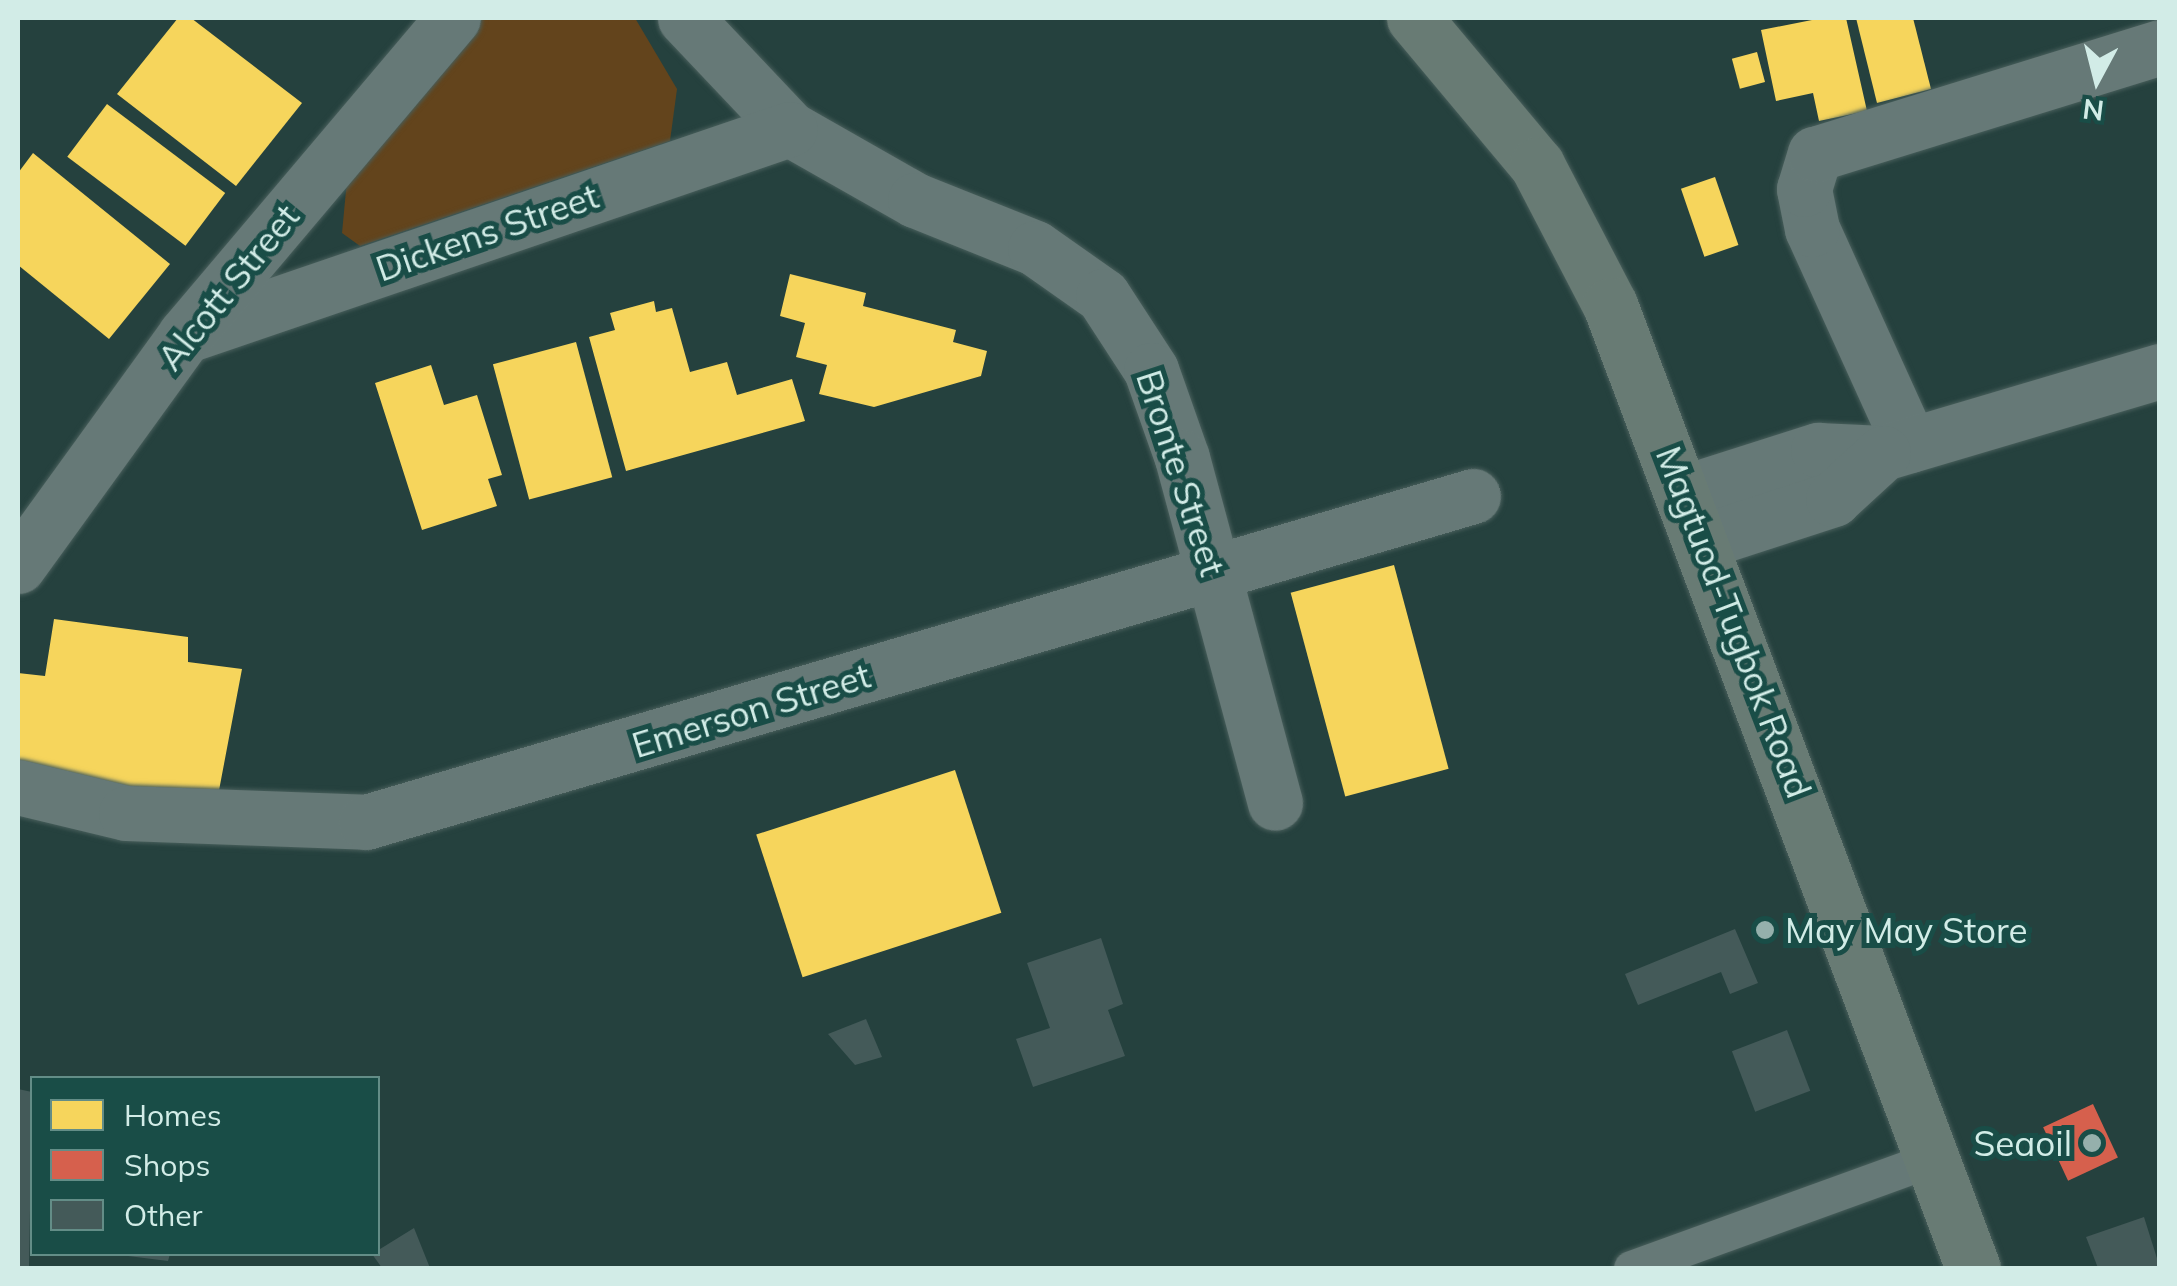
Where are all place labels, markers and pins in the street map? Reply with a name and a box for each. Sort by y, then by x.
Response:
place label: May May Store [1785,909,2027,951]
marker: May May Store [1754,919,1776,941]
place label: Seaoil [1974,1122,2072,1164]
marker: Seaoil [2081,1132,2103,1154]

